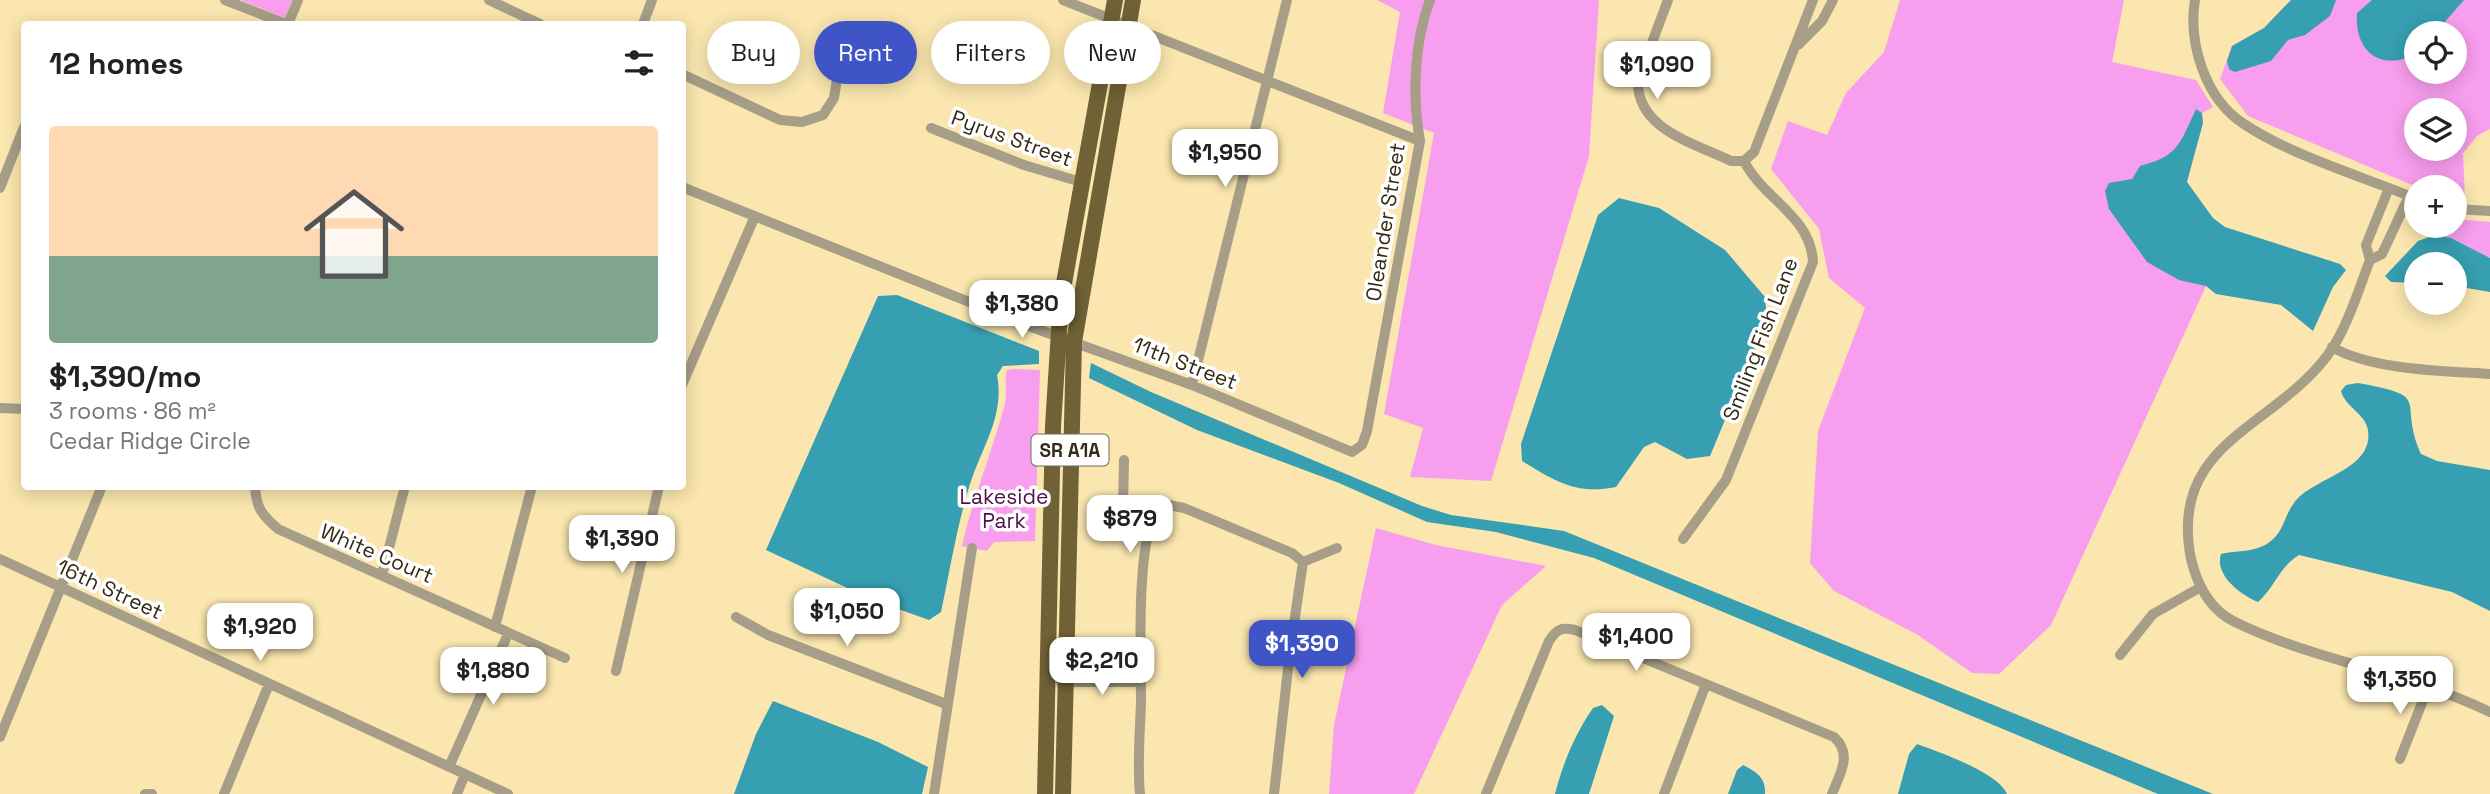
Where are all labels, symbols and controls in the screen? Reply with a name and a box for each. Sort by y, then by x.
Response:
chip: Buy [707,21,800,84]
chip: Rent [814,21,917,84]
chip: Filters [931,21,1050,84]
chip: New [1064,21,1161,84]
map controls [2404,21,2467,315]
button: locate [2404,21,2467,84]
pin: $1,090 [1600,42,1714,101]
text: 12 homes [49,44,184,83]
icon: filters [620,44,658,82]
text: $1,090 [1620,49,1694,79]
button: layers [2404,98,2467,161]
street label: Pyrus Street [948,104,1076,172]
pin: $1,950 [1168,130,1282,189]
text: $1,950 [1188,137,1262,167]
street label: Oleander Street [1359,141,1411,303]
icon: home [291,171,417,297]
button: + [2404,175,2467,238]
button: − [2404,252,2467,315]
street label: Smiling Fish Lane [1716,254,1804,424]
pin: $1,380 [965,280,1079,340]
text: $1,380 [985,288,1059,318]
street label: 11th Street [1129,331,1241,395]
text: $1,390/mo [49,357,201,396]
text: 3 rooms · 86 m² [49,396,216,426]
text: Cedar Ridge Circle [49,426,251,456]
road number: SR A1A [1032,435,1108,466]
park label: Lakeside Park [960,483,1048,534]
pin: $879 [1089,496,1171,555]
text: $879 [1103,503,1157,533]
pin: $1,390 [565,516,679,575]
street label: White Court [316,517,438,589]
text: $1,390 [585,523,659,553]
street label: 16th Street [53,553,167,625]
pin: $1,050 [790,588,904,648]
text: $1,050 [810,596,884,626]
pin: $1,920 [203,604,317,663]
text: $1,920 [223,611,297,641]
pin: $1,400 [1579,614,1693,673]
pin: $1,390 [1245,620,1359,680]
text: $1,400 [1598,621,1674,651]
text: $1,390 [1265,628,1339,658]
pin: $2,210 [1045,638,1159,697]
text: $2,210 [1065,645,1139,675]
pin: $1,880 [436,648,550,707]
text: $1,880 [456,655,530,685]
pin: $1,350 [2343,656,2457,716]
text: $1,350 [2363,664,2437,694]

